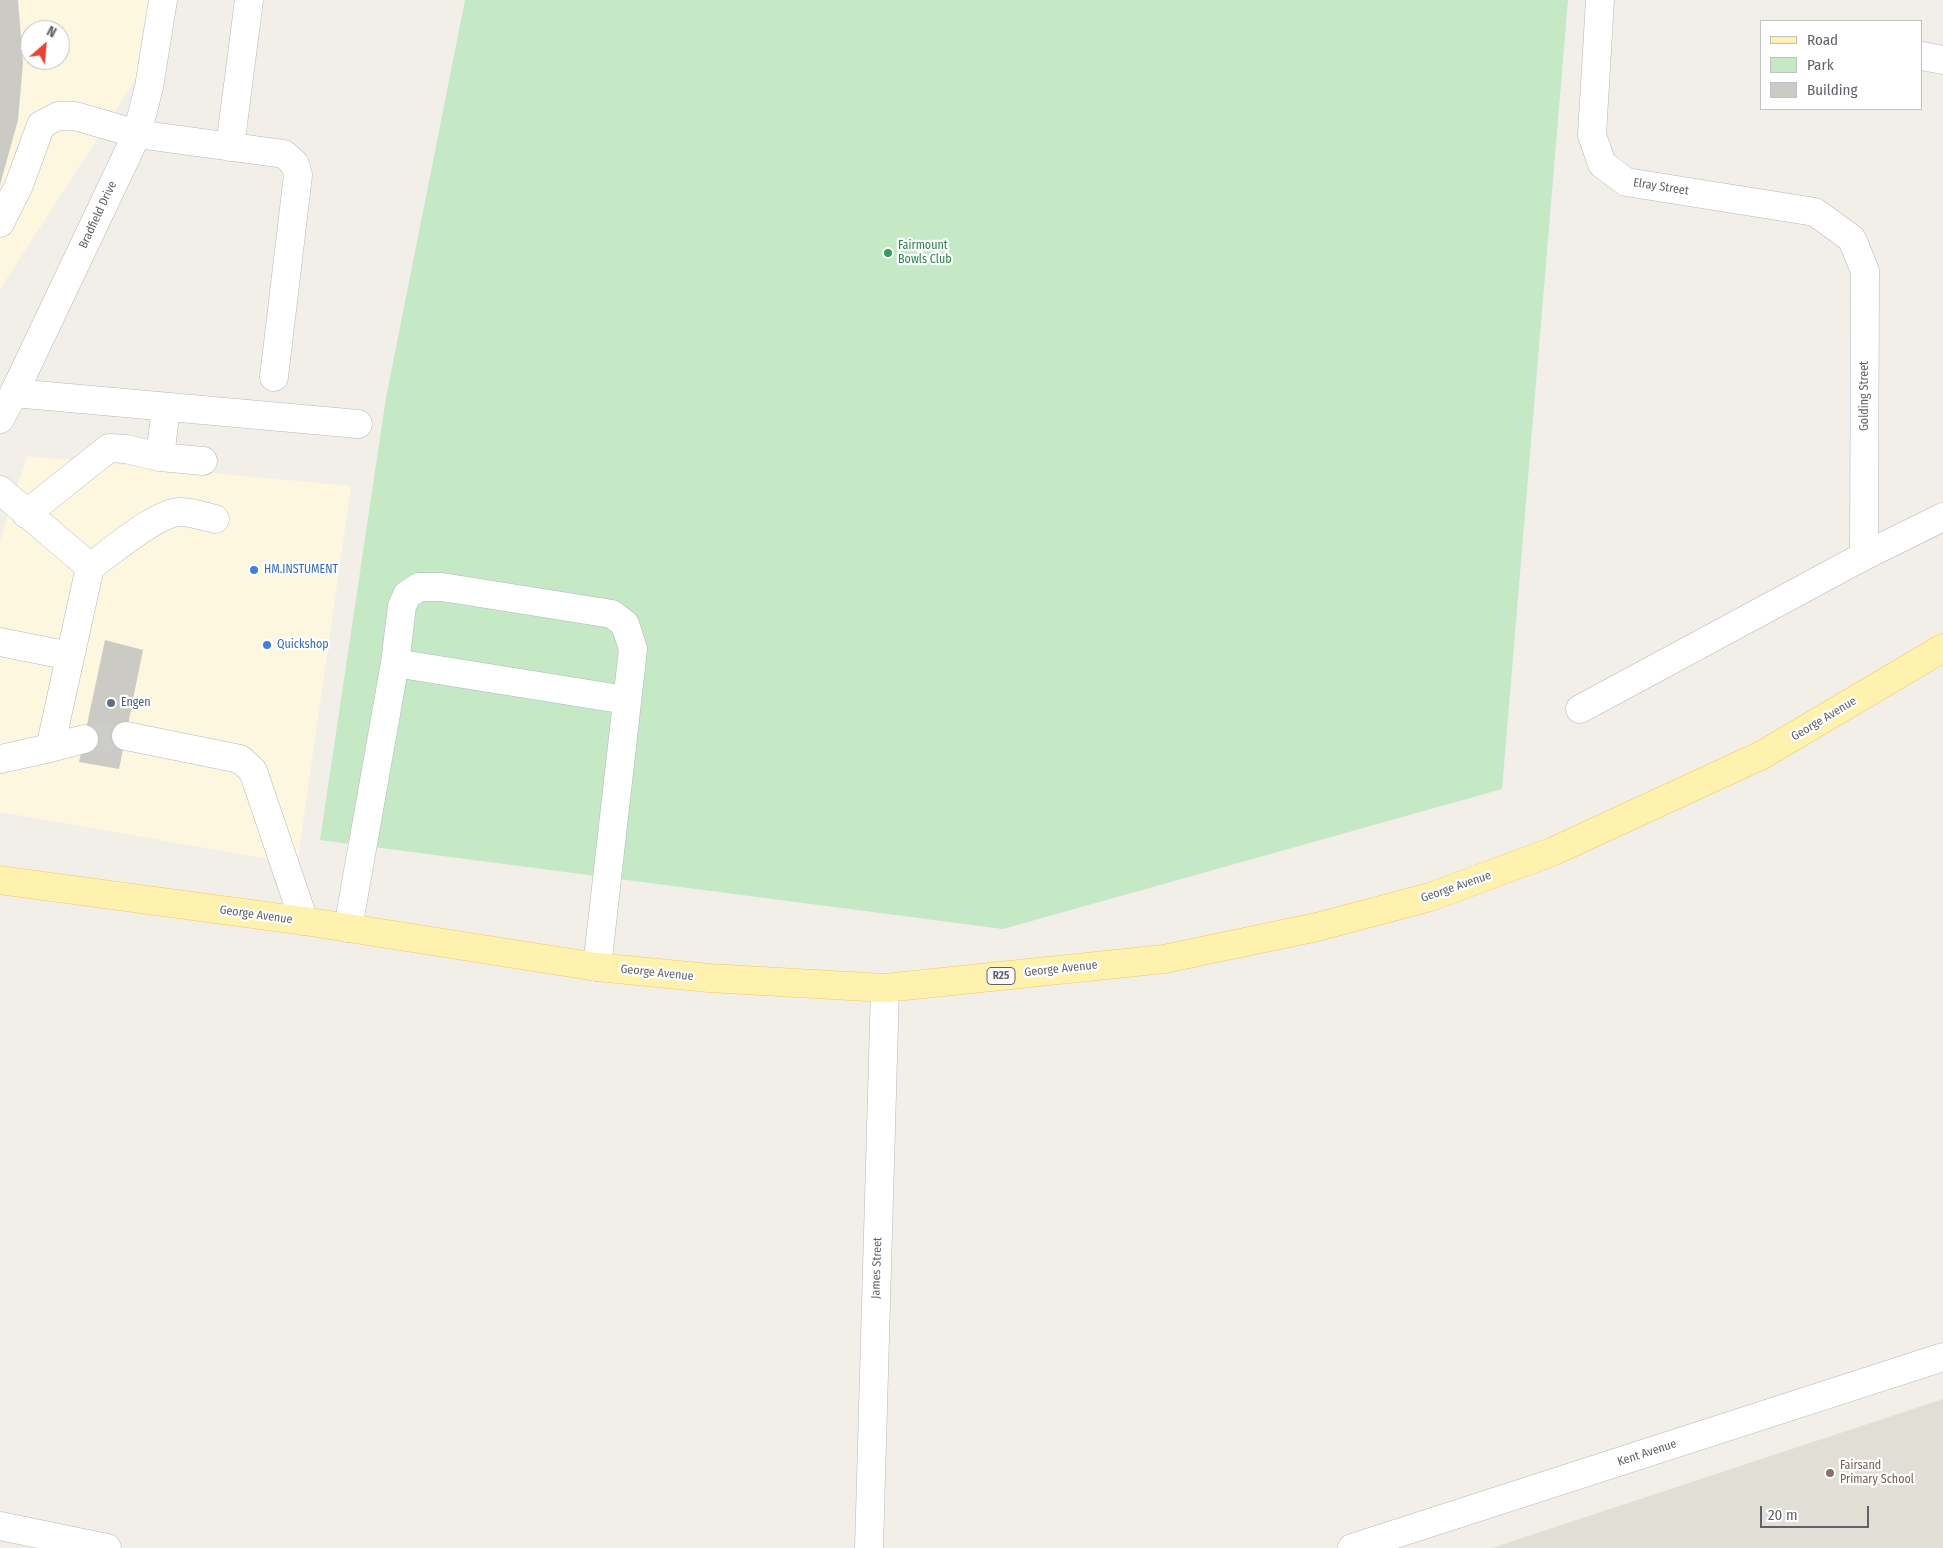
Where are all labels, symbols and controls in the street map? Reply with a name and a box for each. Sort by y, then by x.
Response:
north arrow [20,20,70,70]
legend [1760,20,1923,110]
text: N [44,23,59,42]
text: Road [1807,31,1838,49]
text: Park [1807,56,1834,74]
text: Building [1807,81,1858,99]
street label: Elray Street [1632,176,1690,198]
street label: Bradfield Drive [76,179,120,251]
place label: Fairmount Bowls Club [898,239,952,267]
marker: Fairmount Bowls Club [882,247,894,259]
street label: Golding Street [1858,361,1872,431]
place label: HM.INSTUMENT [264,563,338,577]
marker: HM.INSTUMENT [248,564,260,576]
place label: Quickshop [277,638,329,652]
marker: Quickshop [261,639,273,651]
street label: George Avenue [1789,694,1859,744]
place label: Engen [121,696,151,710]
marker: Engen [105,697,117,709]
street label: George Avenue [1419,868,1493,906]
street label: George Avenue [219,903,293,927]
street label: George Avenue [1024,958,1098,980]
street label: George Avenue [620,962,694,984]
road number: R25 [987,968,1015,984]
street label: James Street [869,1237,885,1299]
street label: Kent Avenue [1616,1437,1678,1469]
place label: Fairsand Primary School [1840,1459,1914,1487]
marker: Fairsand Primary School [1824,1467,1836,1479]
scale bar [1763,1496,1872,1528]
text: 20 m [1768,1506,1798,1524]

